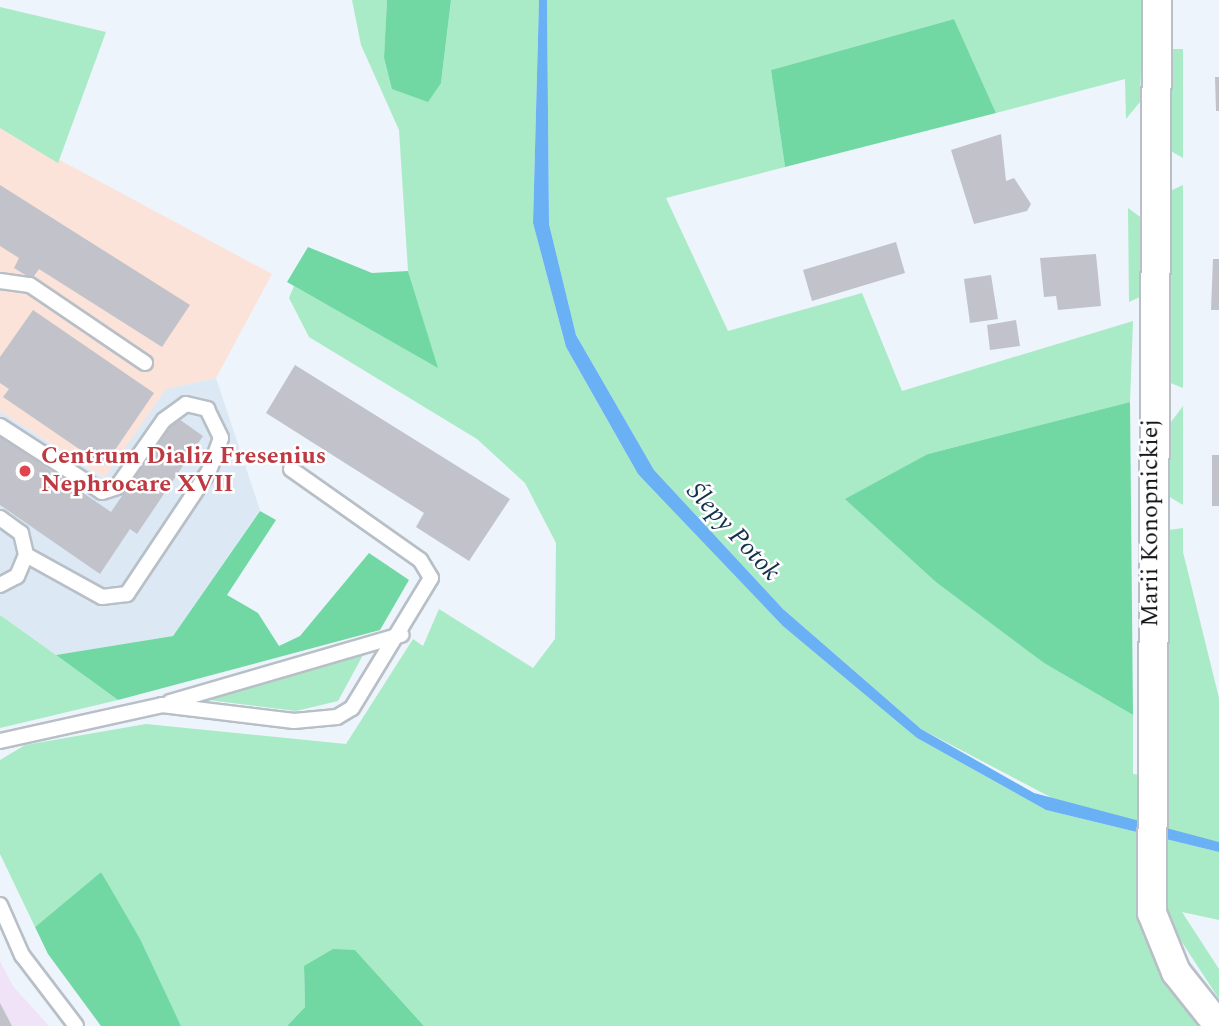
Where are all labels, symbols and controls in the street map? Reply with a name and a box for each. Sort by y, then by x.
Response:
street label: Marii Konopnickiej [1137,419,1165,627]
place label: Centrum Dializ Fresenius Nephrocare XVII [41,443,326,499]
marker: Centrum Dializ Fresenius Nephrocare XVII [15,461,35,481]
water label: Ślepy Potok [680,476,786,588]

